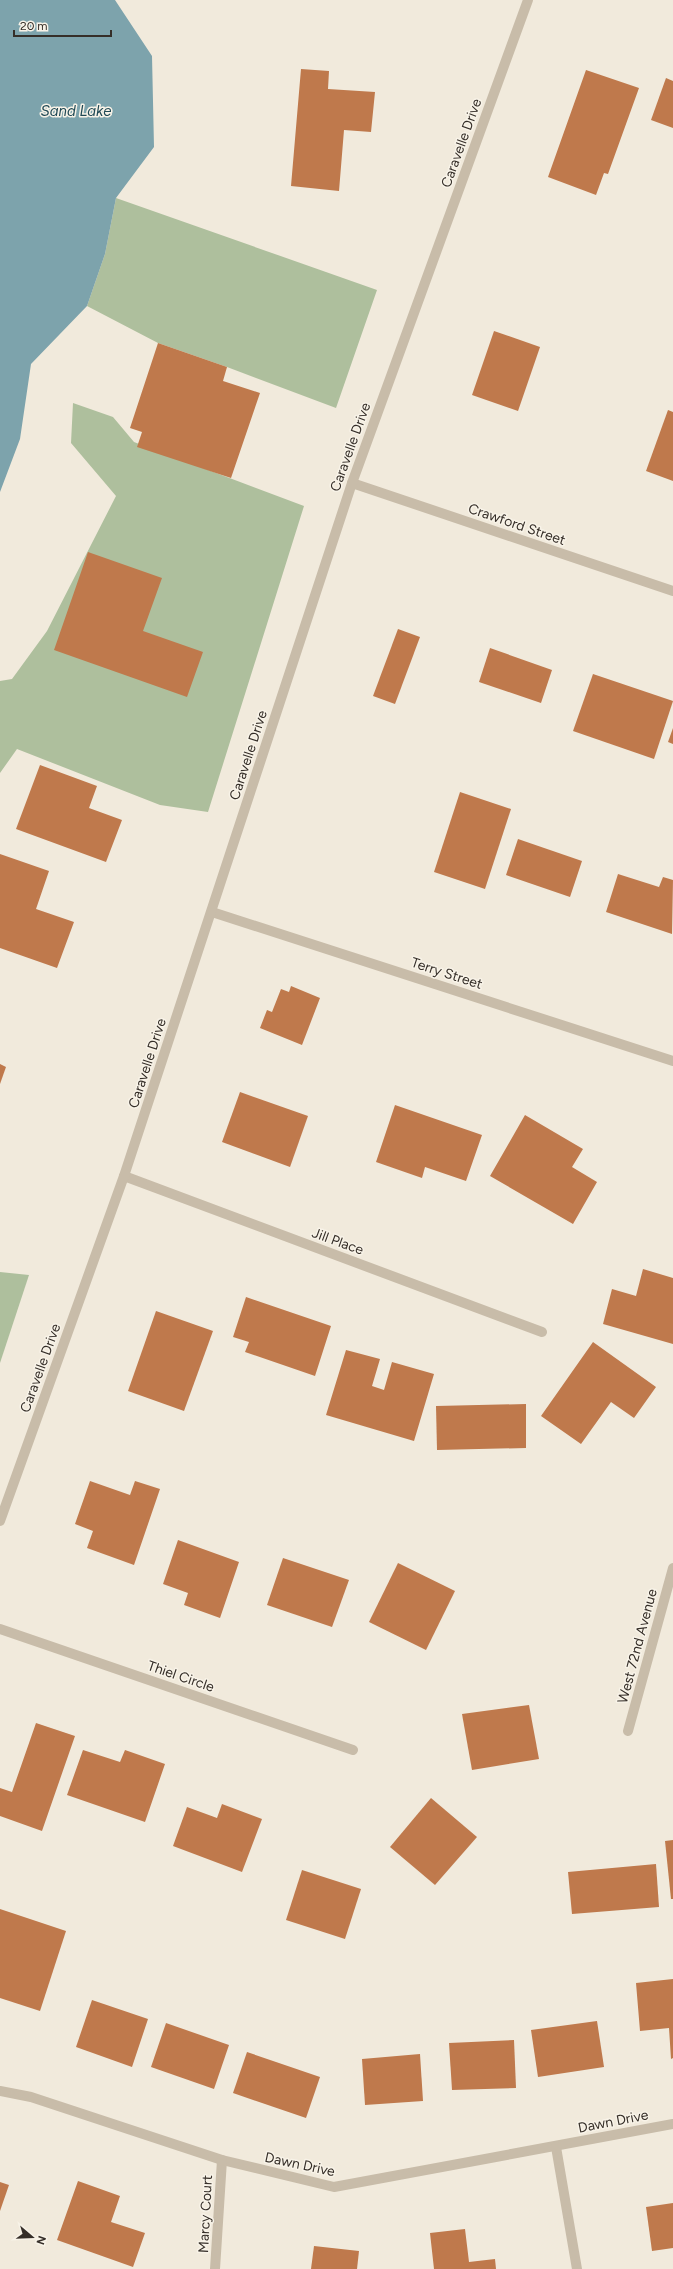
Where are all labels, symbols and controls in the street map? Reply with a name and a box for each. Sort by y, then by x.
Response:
scale bar [14,12,111,38]
text: 20 m [20,19,48,33]
street label: Caravelle Drive [438,96,486,190]
water label: Sand Lake [41,102,111,120]
street label: Caravelle Drive [327,400,375,494]
street label: Crawford Street [466,500,568,549]
street label: Caravelle Drive [226,708,271,802]
street label: Terry Street [409,954,485,993]
street label: Caravelle Drive [125,1016,170,1110]
street label: Jill Place [310,1224,366,1259]
street label: Caravelle Drive [17,1321,65,1415]
street label: West 72nd Avenue [614,1587,661,1705]
street label: Thiel Circle [145,1657,217,1696]
street label: Dawn Drive [576,2106,650,2137]
street label: Dawn Drive [263,2149,337,2180]
street label: Marcy Court [195,2175,216,2253]
north arrow [12,2217,52,2257]
text: N [33,2234,49,2246]

